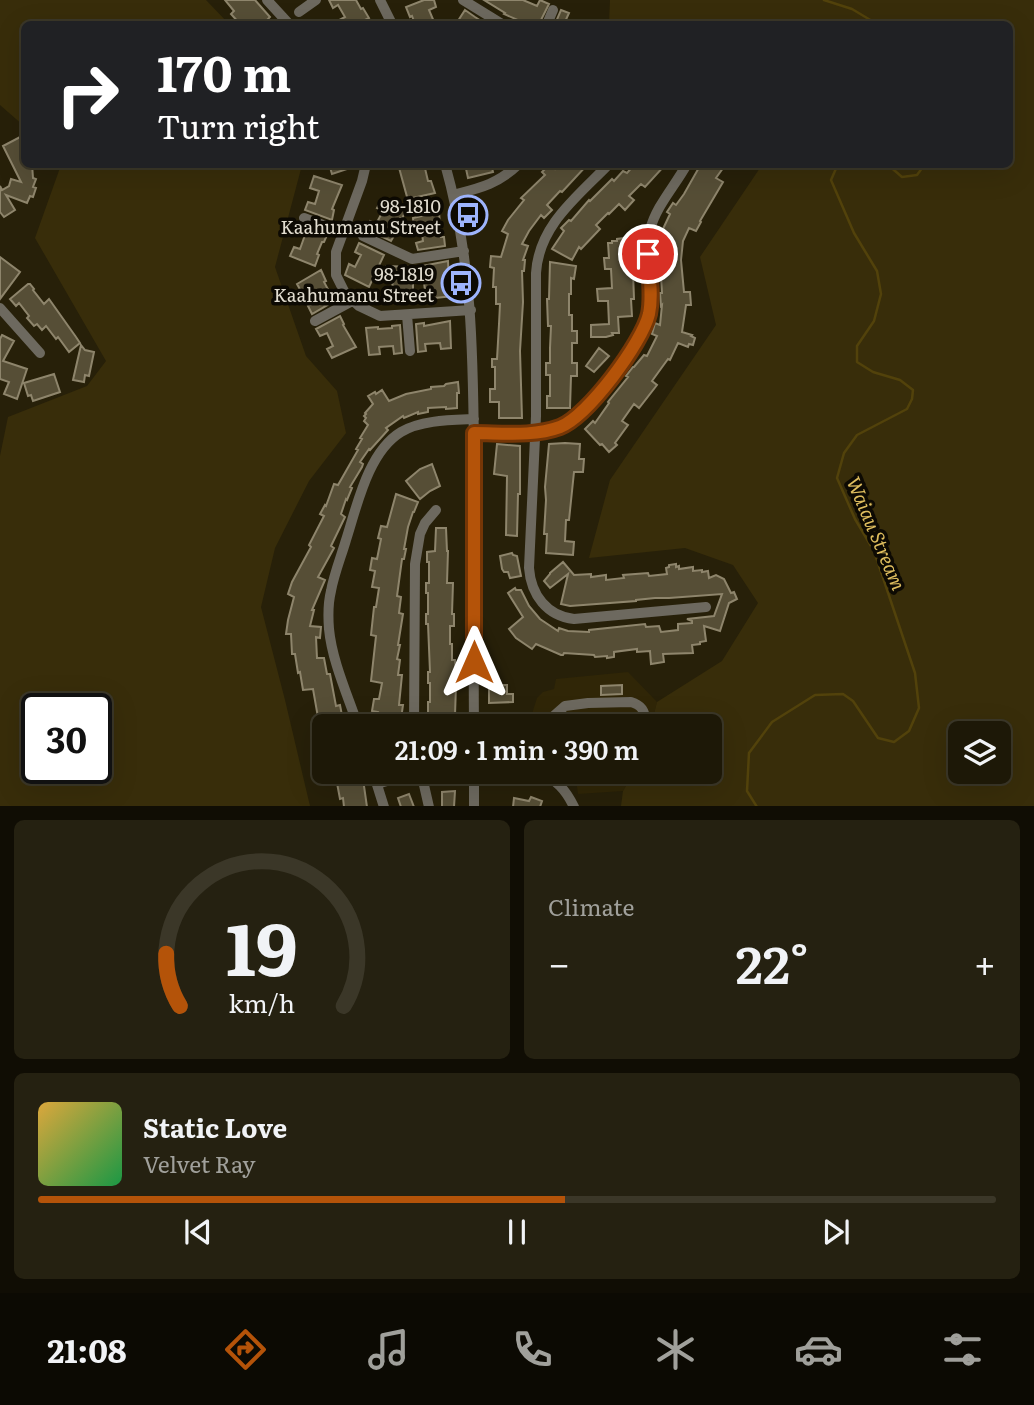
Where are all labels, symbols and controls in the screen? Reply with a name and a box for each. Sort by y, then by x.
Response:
text: 170 m [157,34,291,107]
icon: right [42,49,133,140]
text: Turn right [157,101,319,149]
place label: 98-1810 Kaahumanu Street [280,192,442,240]
bus stop icon: 98-1810 Kaahumanu Street [447,194,489,236]
pin [618,224,678,284]
icon: arrive [629,235,667,273]
place label: 98-1819 Kaahumanu Street [273,260,435,308]
bus stop icon: 98-1819 Kaahumanu Street [440,262,482,304]
water label: Waiau Stream [841,472,914,594]
position arrow [437,625,511,699]
speed limit sign: 30 [21,693,112,784]
map controls [948,721,1011,784]
button: layers [948,721,1011,784]
text: 21:09 · 1 min · 390 m [395,729,639,768]
text: Climate [548,889,634,923]
text: 19 [226,890,298,998]
text: 22° [735,923,809,1000]
text: − [548,933,570,990]
text: + [974,933,996,990]
text: km/h [229,983,295,1020]
text: Static Love [143,1107,287,1146]
text: Velvet Ray [143,1146,255,1180]
icon: previous [179,1213,217,1251]
icon: pause [498,1213,536,1251]
icon: next [817,1213,855,1251]
text: 21:08 [47,1325,127,1373]
icon: directions [221,1325,270,1374]
icon: music [364,1325,413,1374]
icon: phone [508,1325,557,1374]
icon: climate [651,1325,700,1374]
icon: car [794,1325,843,1374]
icon: filters [938,1325,987,1374]

